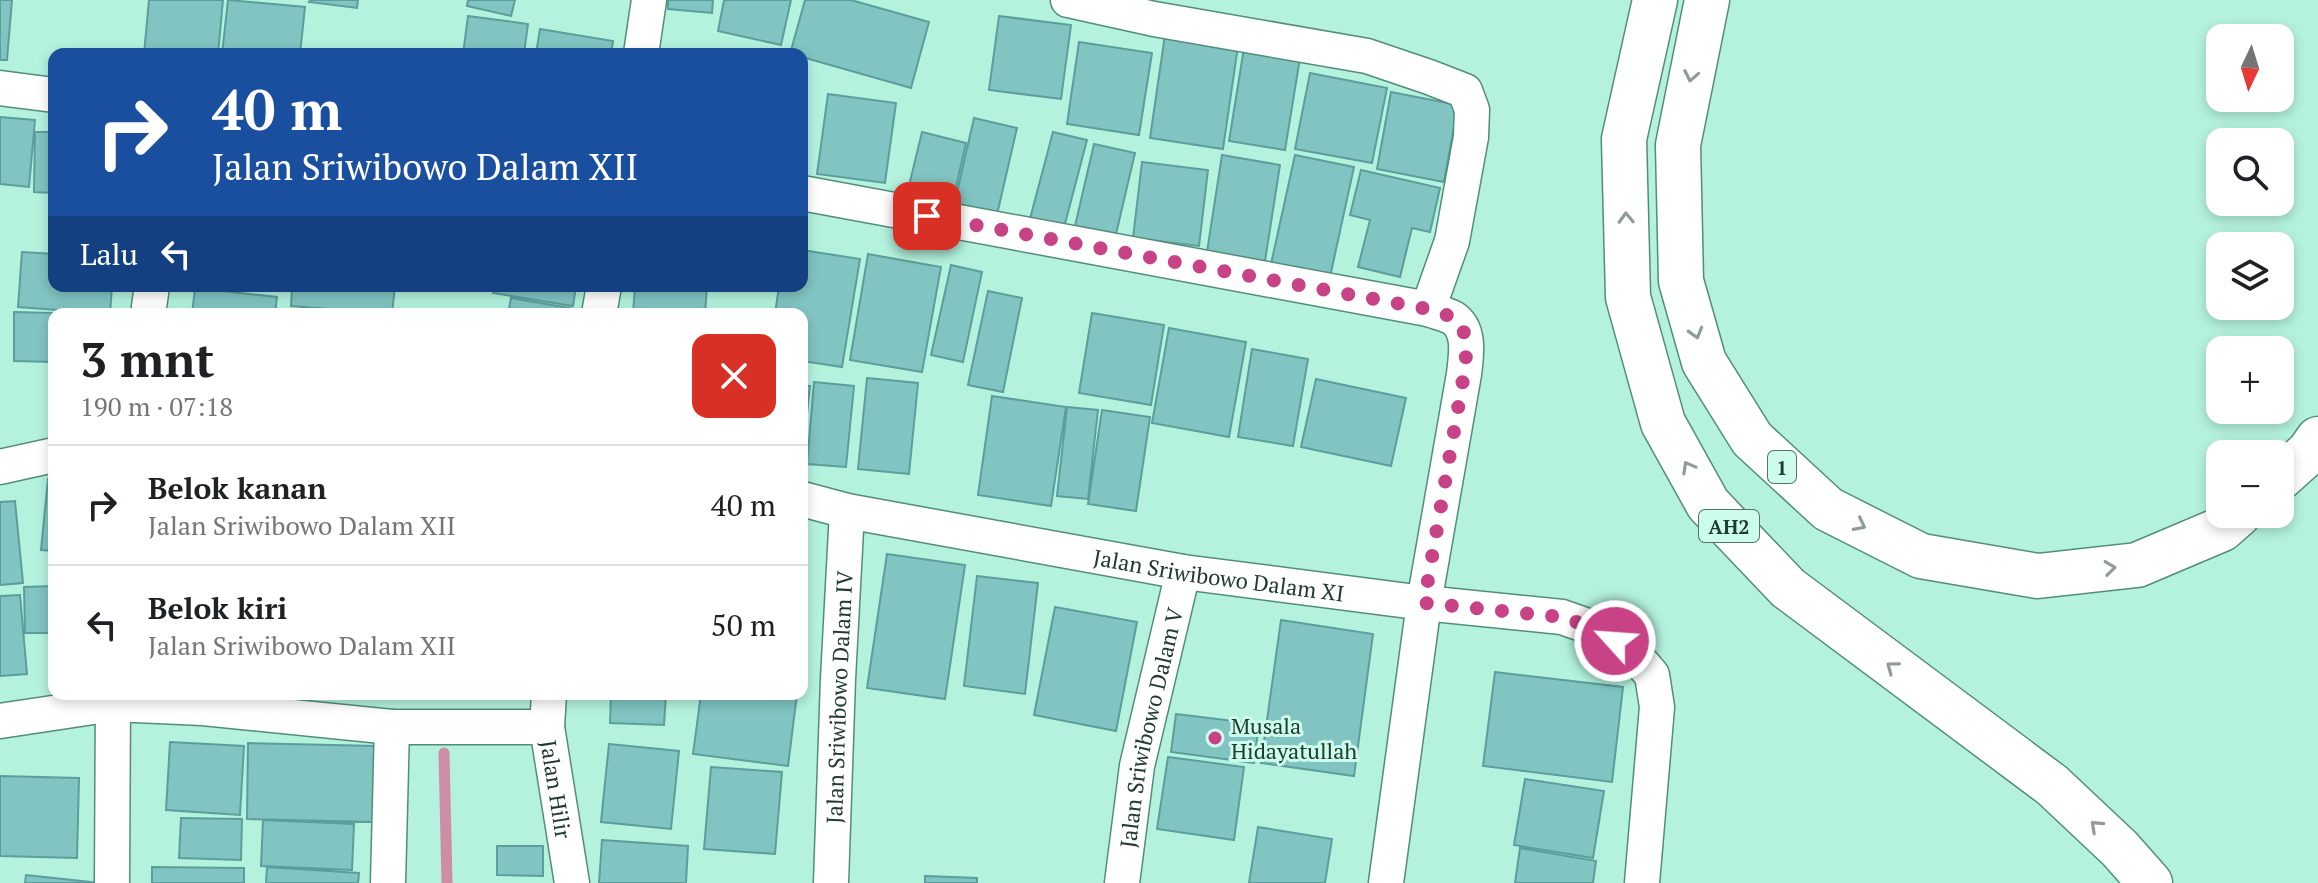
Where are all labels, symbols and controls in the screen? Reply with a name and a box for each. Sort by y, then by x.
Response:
north arrow [2206,24,2294,112]
map controls [2206,24,2294,528]
one-way arrow [1683,69,1700,83]
text: 40 m [212,72,342,146]
icon: right [80,80,184,184]
button: search [2206,128,2294,216]
text: Jalan Sriwibowo Dalam XII [212,143,638,190]
pin [893,182,961,250]
icon: arrive [905,194,949,238]
one-way arrow [1617,211,1635,224]
icon: left [154,232,198,276]
button: layers [2206,232,2294,320]
text: Lalu [80,234,138,274]
one-way arrow [1687,325,1703,339]
text: 3 mnt [80,327,215,391]
button: close [692,334,776,418]
button: + [2206,336,2294,424]
text: 190 m · 07:18 [80,389,233,423]
button: − [2206,440,2294,528]
road number: 1 [1768,451,1796,483]
one-way arrow [1682,461,1697,475]
text: Belok kanan [148,468,327,508]
icon: right [80,483,124,527]
text: 40 m [711,485,776,525]
text: Jalan Sriwibowo Dalam XII [148,508,456,542]
road number: AH2 [1699,510,1759,542]
one-way arrow [1851,515,1866,531]
street label: Jalan Sriwibowo Dalam XI [1091,542,1346,607]
one-way arrow [2104,559,2117,576]
street label: Jalan Sriwibowo Dalam IV [819,569,858,824]
text: Belok kiri [148,588,287,628]
position arrow [1573,599,1657,683]
icon: left [80,603,124,647]
street label: Jalan Sriwibowo Dalam V [1112,604,1189,850]
text: 50 m [711,605,776,645]
text: Jalan Sriwibowo Dalam XII [148,628,456,662]
one-way arrow [1886,662,1900,676]
place label: Musala Hidayatullah [1231,711,1357,765]
marker: Musala Hidayatullah [1206,729,1224,747]
street label: Jalan Hilir [535,738,579,841]
one-way arrow [2091,821,2105,836]

